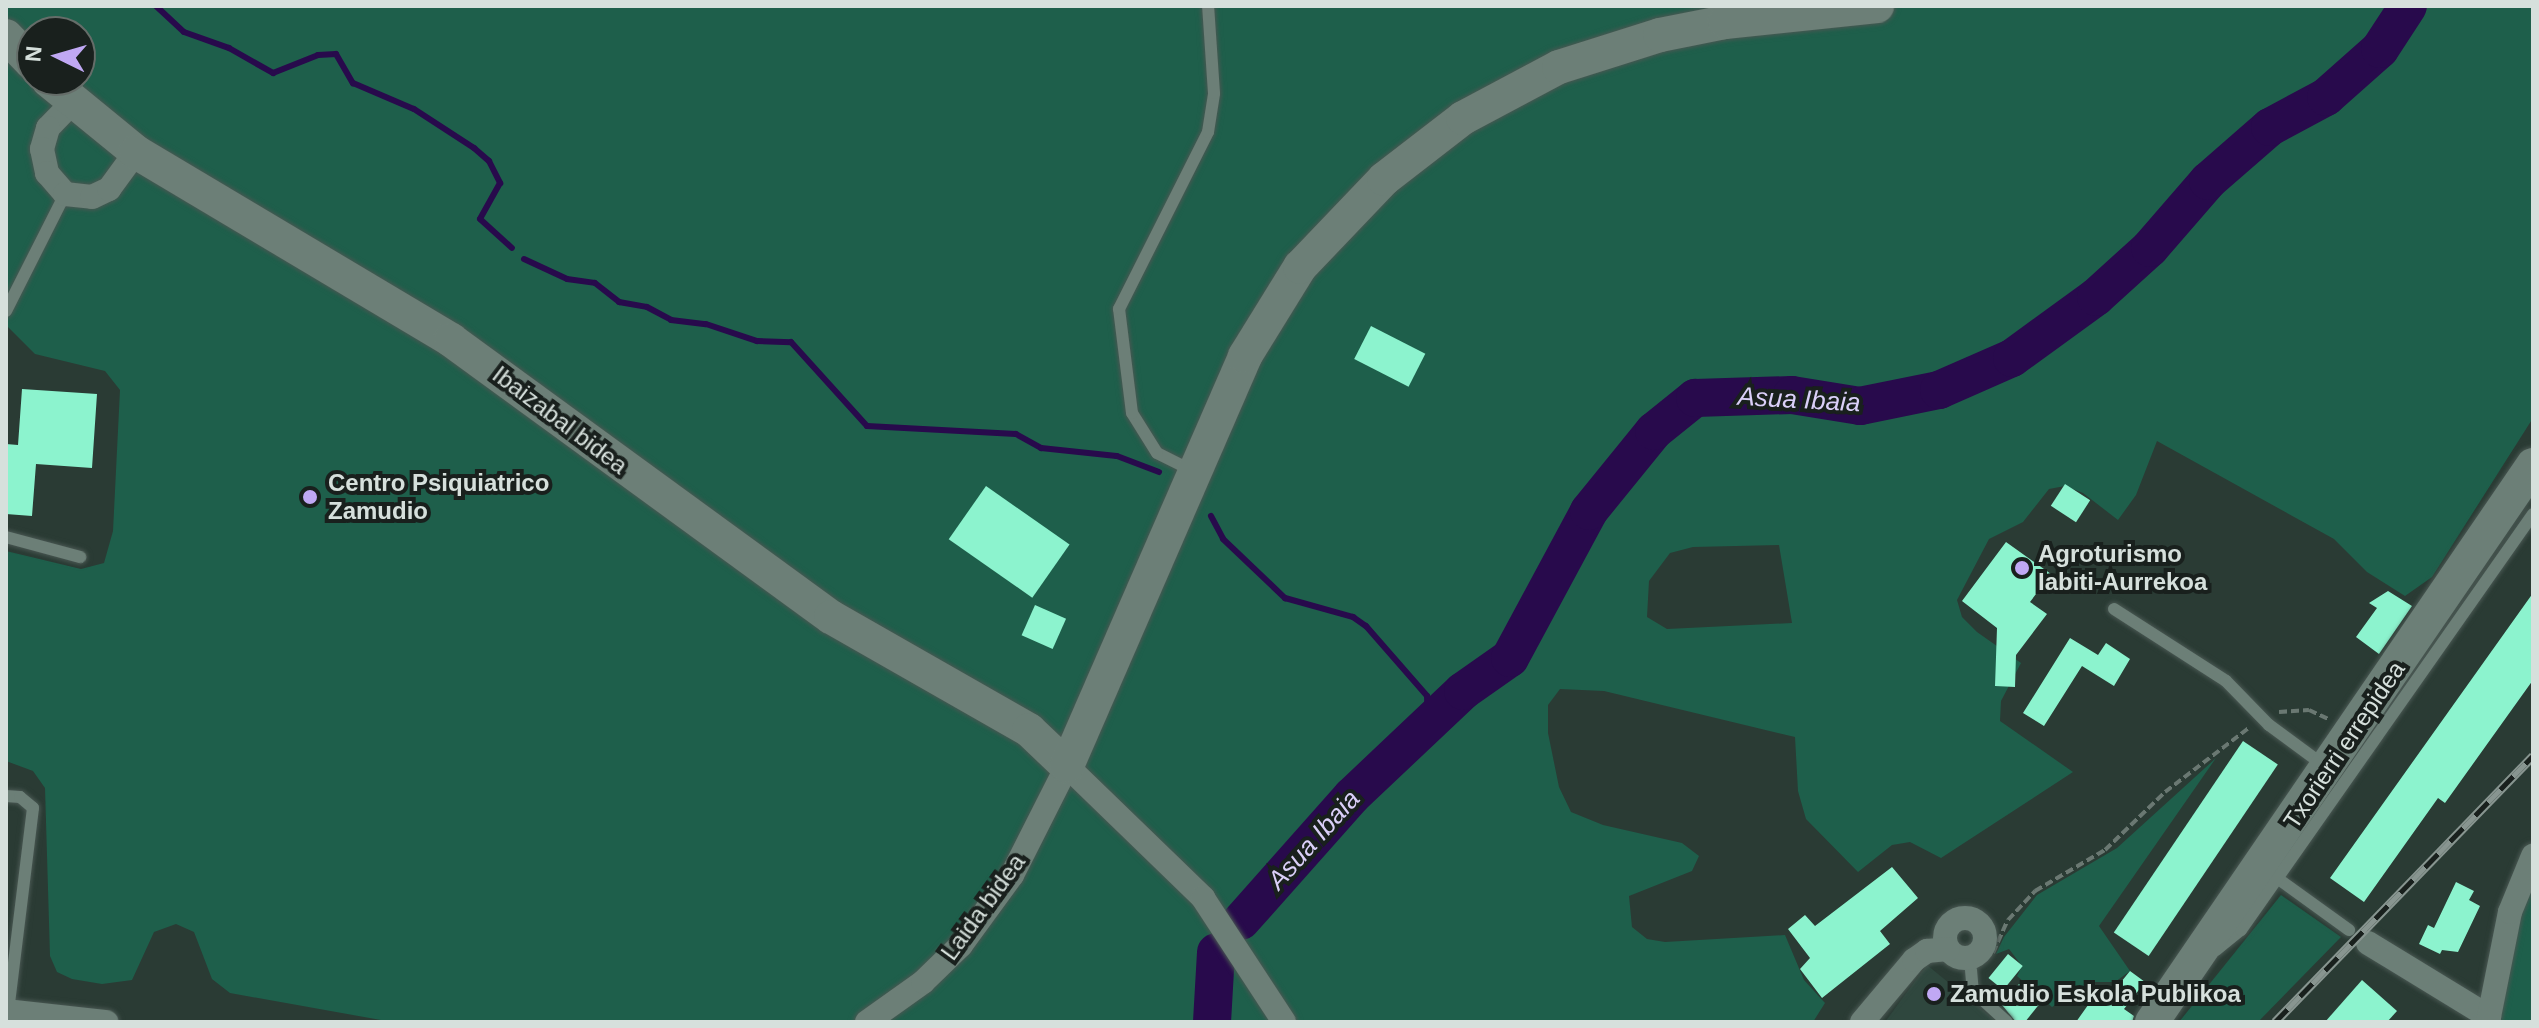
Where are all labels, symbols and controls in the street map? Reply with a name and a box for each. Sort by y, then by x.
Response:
north arrow [16,16,96,96]
text: N [20,45,47,63]
street label: Ibaizabal bidea [487,360,633,480]
water label: Asua Ibaia [1737,381,1861,419]
place label: Centro Psiquiatrico Zamudio [328,469,549,525]
marker: Centro Psiquiatrico Zamudio [299,486,321,508]
place label: Agroturismo Iabiti-Aurrekoa [2038,540,2207,596]
marker: Agroturismo Iabiti-Aurrekoa [2013,559,2031,577]
street label: Txorierri errepidea [2277,656,2411,834]
water label: Asua Ibaia [1261,784,1367,896]
street label: Laida bidea [935,848,1031,966]
place label: Zamudio Eskola Publikoa [1950,980,2241,1008]
marker: Zamudio Eskola Publikoa [1925,985,1943,1003]

